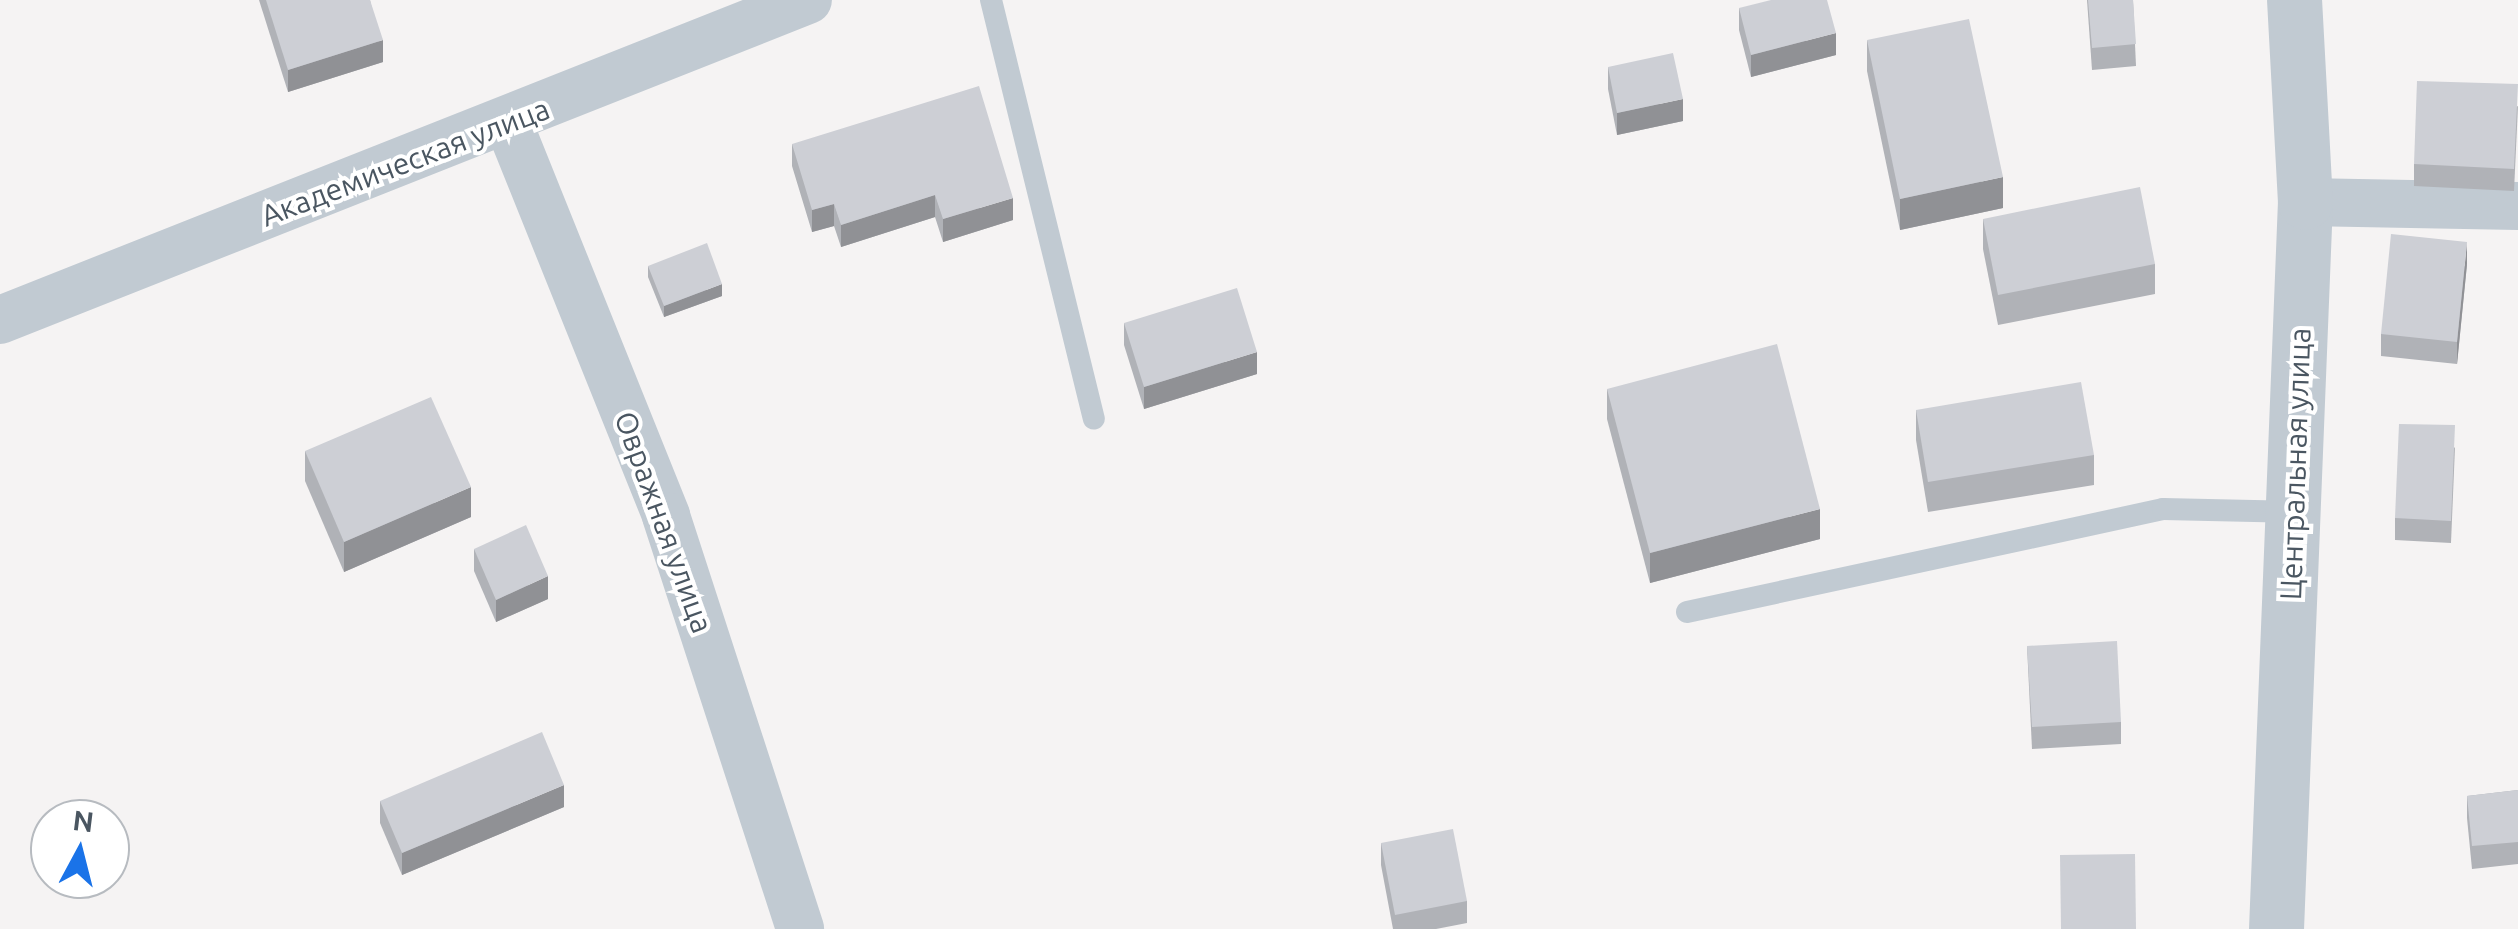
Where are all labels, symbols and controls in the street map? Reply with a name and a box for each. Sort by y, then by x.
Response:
street label: Академическая улица [256,90,554,234]
street label: Центральная улица [2272,327,2318,601]
street label: Овражная улица [607,406,721,638]
north arrow [30,799,130,899]
text: N [71,804,96,837]

